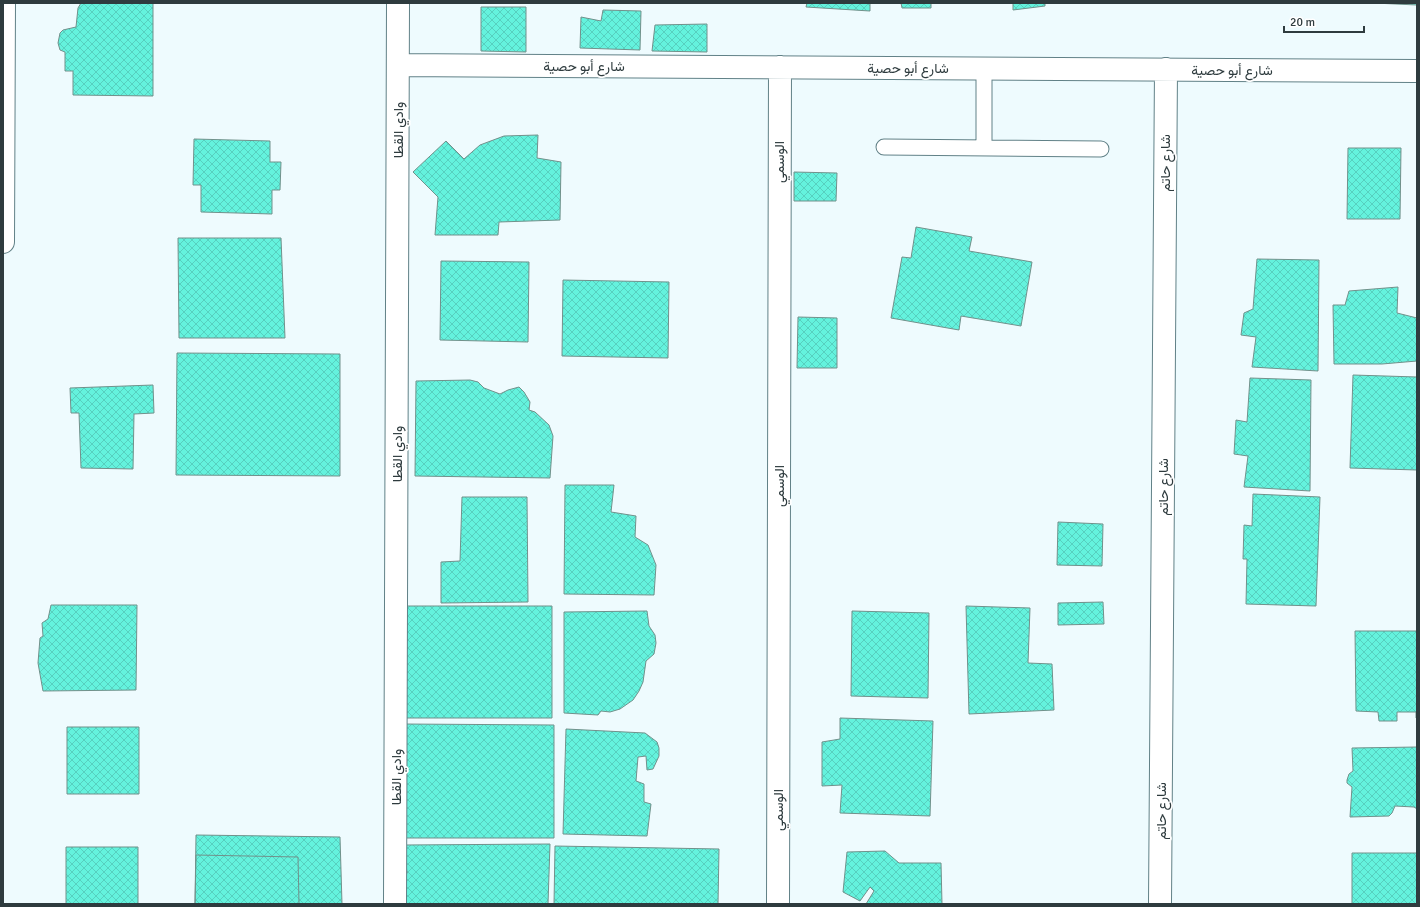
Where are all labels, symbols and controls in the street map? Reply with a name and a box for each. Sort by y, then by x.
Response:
scale bar [1284,8,1364,34]
text: 20 m [1290,15,1315,30]
street label: شارع أبو حصية [543,58,625,77]
street label: شارع أبو حصية [867,60,949,79]
street label: شارع أبو حصية [1191,62,1273,81]
street label: وادي القطا [390,102,410,158]
street label: شارع حاتم [1157,134,1176,192]
street label: الوسمي [771,141,791,183]
street label: وادي القطا [389,426,409,482]
street label: شارع حاتم [1155,458,1174,516]
street label: الوسمي [771,465,791,507]
street label: وادي القطا [388,749,408,805]
street label: شارع حاتم [1153,782,1172,840]
street label: الوسمي [770,789,790,831]

